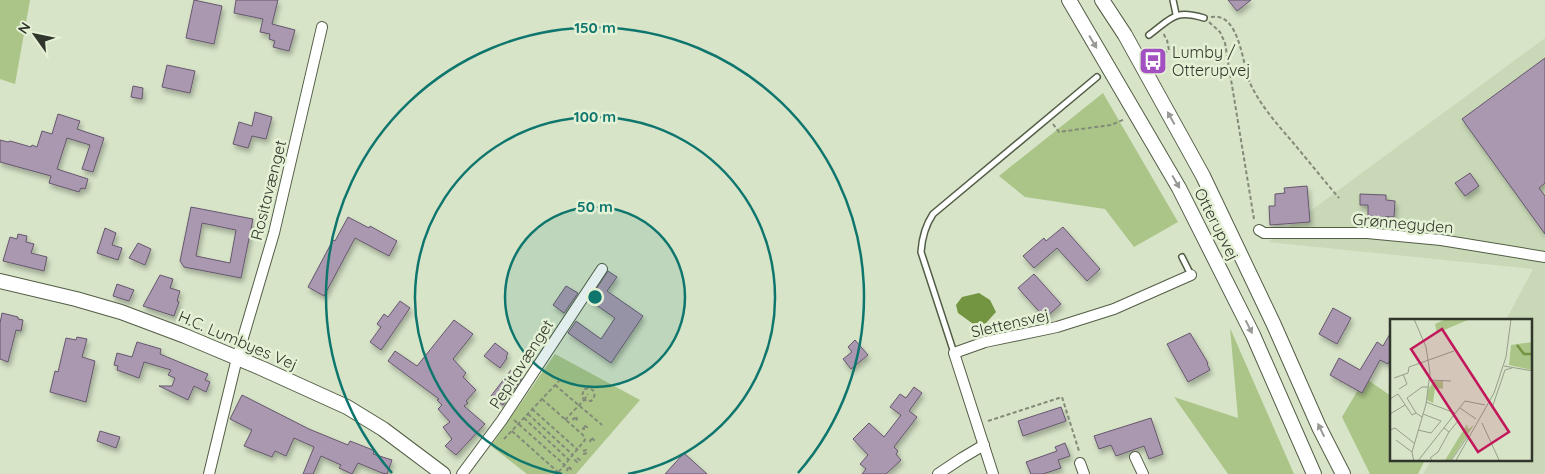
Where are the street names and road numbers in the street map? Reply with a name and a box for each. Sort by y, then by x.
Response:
street label: Rositavænget [246,138,290,242]
street label: Otterupvej [1190,184,1244,264]
street label: Grønnegyden [1352,209,1454,237]
street label: Slettensvej [969,304,1051,342]
street label: H.C. Lumbyes Vej [175,306,301,374]
street label: Pepitavænget [485,315,557,413]

